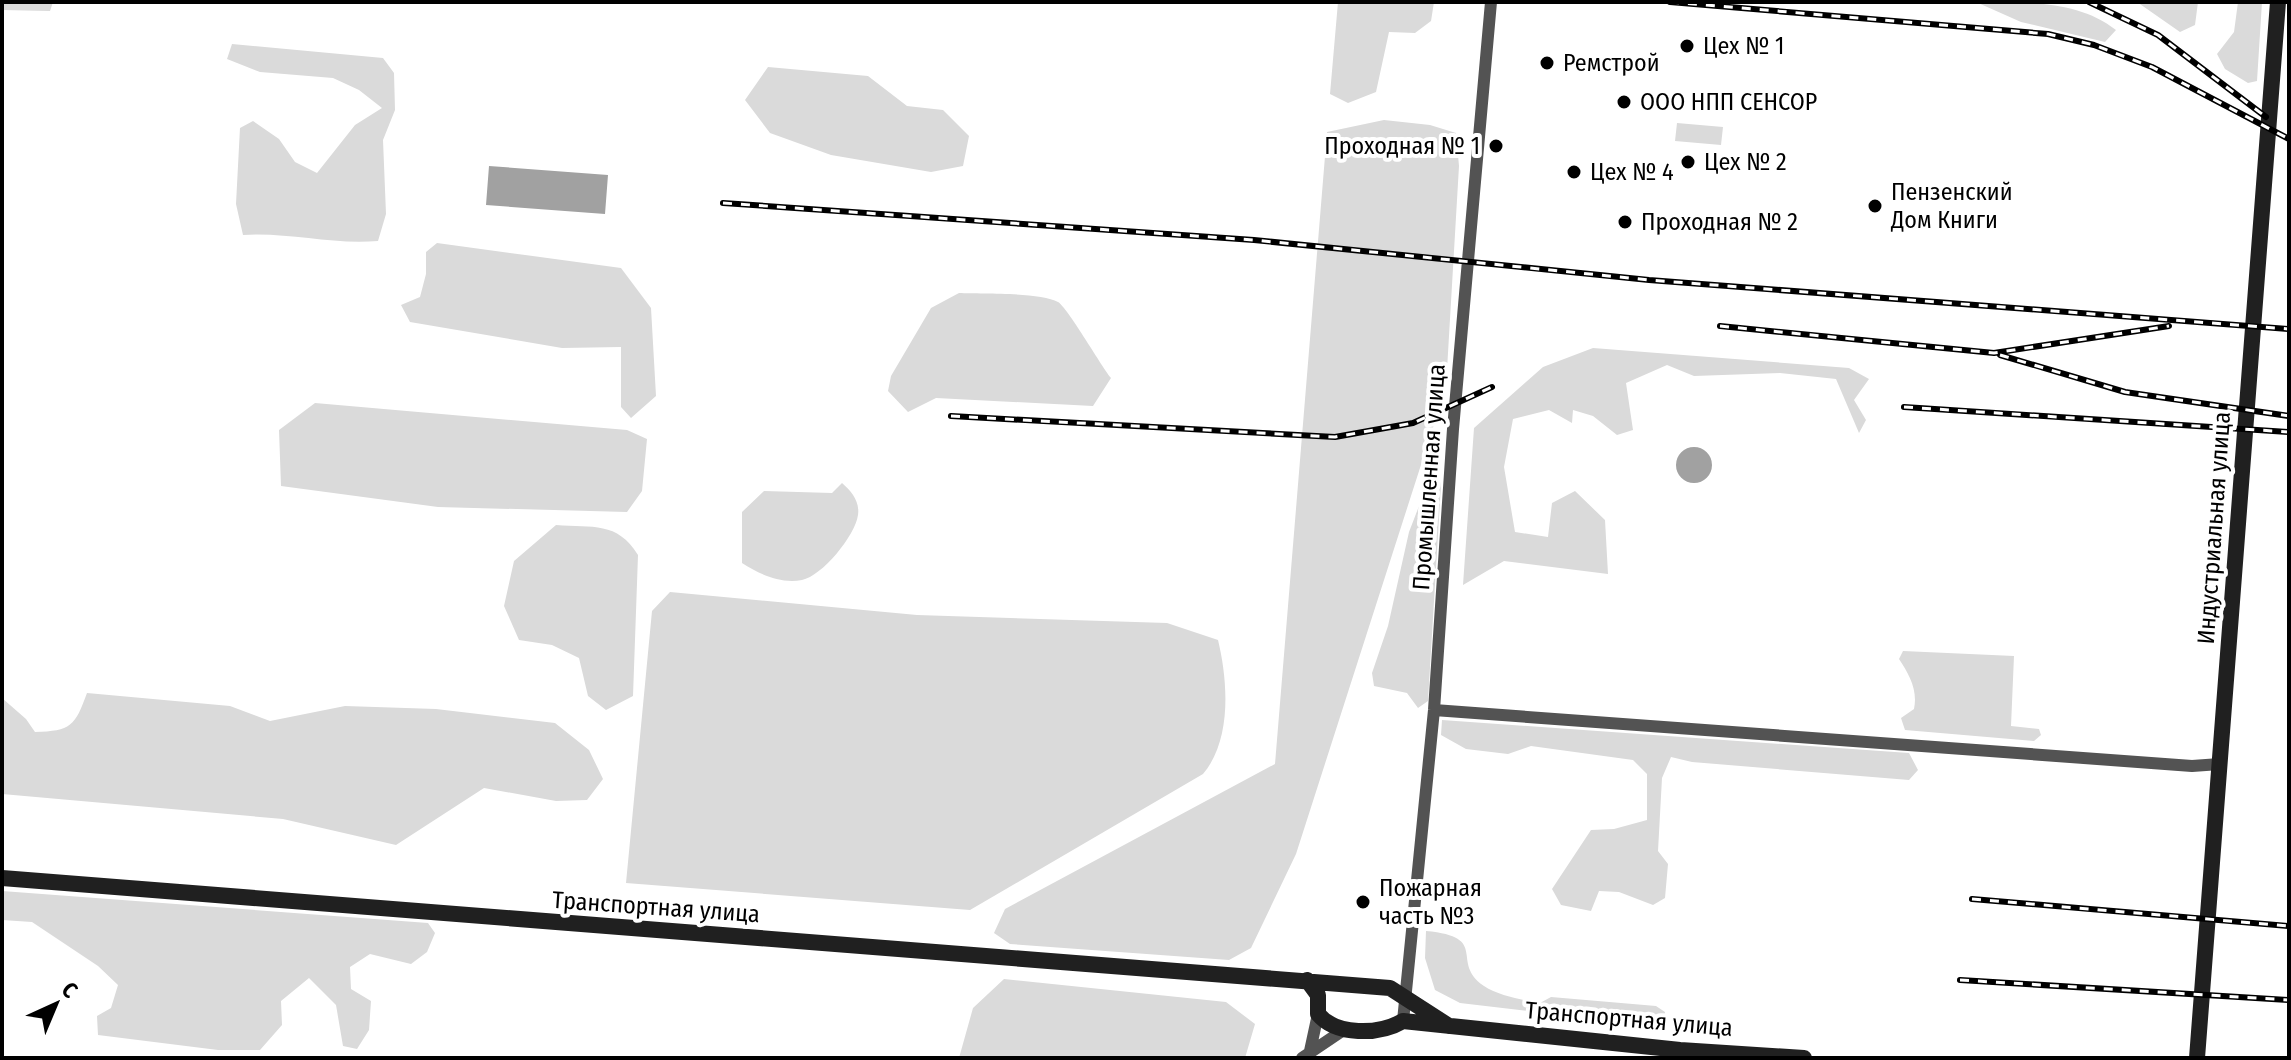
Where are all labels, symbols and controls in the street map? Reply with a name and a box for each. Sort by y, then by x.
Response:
place label: Цех № 1 [1703,32,1784,60]
marker: Цех № 1 [1678,37,1696,55]
place label: Ремстрой [1563,49,1660,77]
marker: Ремстрой [1538,54,1556,72]
place label: ООО НПП СЕНСОР [1640,88,1817,116]
marker: ООО НПП СЕНСОР [1615,93,1633,111]
place label: Проходная № 1 [1324,132,1480,160]
marker: Проходная № 1 [1487,137,1505,155]
place label: Цех № 2 [1704,148,1787,176]
marker: Цех № 2 [1679,153,1697,171]
place label: Цех № 4 [1590,158,1674,186]
marker: Цех № 4 [1565,163,1583,181]
place label: Пензенский Дом Книги [1890,178,2013,234]
marker: Пензенский Дом Книги [1866,197,1884,215]
place label: Проходная № 2 [1641,208,1798,236]
marker: Проходная № 2 [1616,213,1634,231]
street label: Промышленная улица [1407,363,1451,591]
street label: Индустриальная улица [2192,411,2236,645]
place label: Пожарная часть №3 [1379,874,1482,930]
street label: Транспортная улица [551,886,761,928]
marker: Пожарная часть №3 [1354,893,1372,911]
north arrow [16,964,96,1044]
text: С [56,976,83,1004]
street label: Транспортная улица [1524,996,1734,1042]

